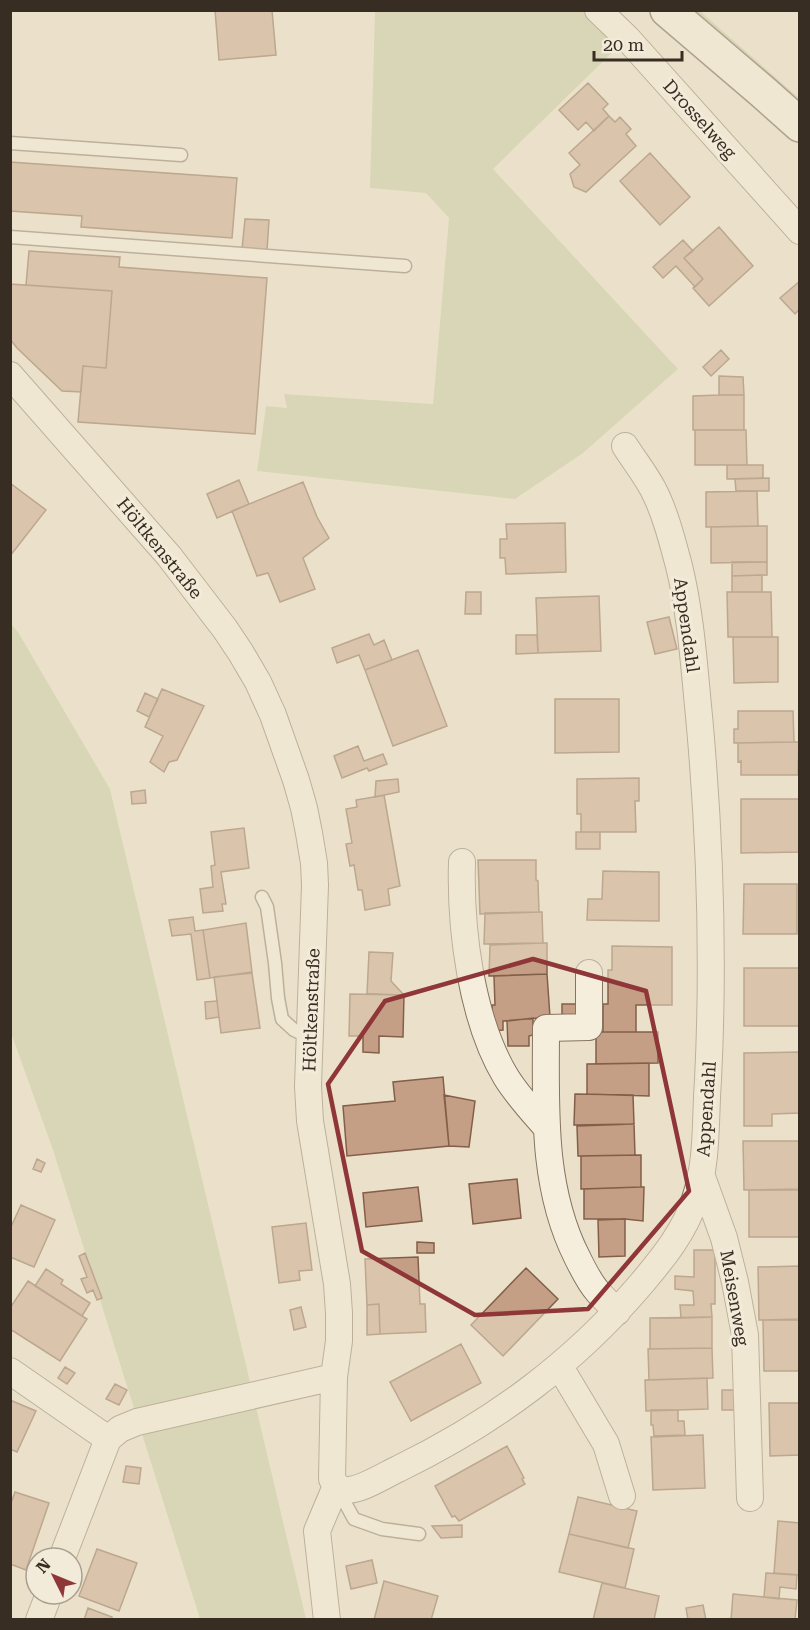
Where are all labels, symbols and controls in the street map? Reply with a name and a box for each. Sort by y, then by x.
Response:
scale bar [594,24,682,62]
text: 20 m [603,34,644,55]
street label: Drosselweg [659,75,741,163]
street label: Höltkenstraße [113,493,207,603]
street label: Appendahl [670,576,704,674]
street label: Höltkenstraße [298,948,324,1072]
street label: Appendahl [692,1060,720,1157]
street label: Meisenweg [716,1248,754,1348]
north arrow [24,1546,84,1606]
text: N [32,1555,55,1577]

